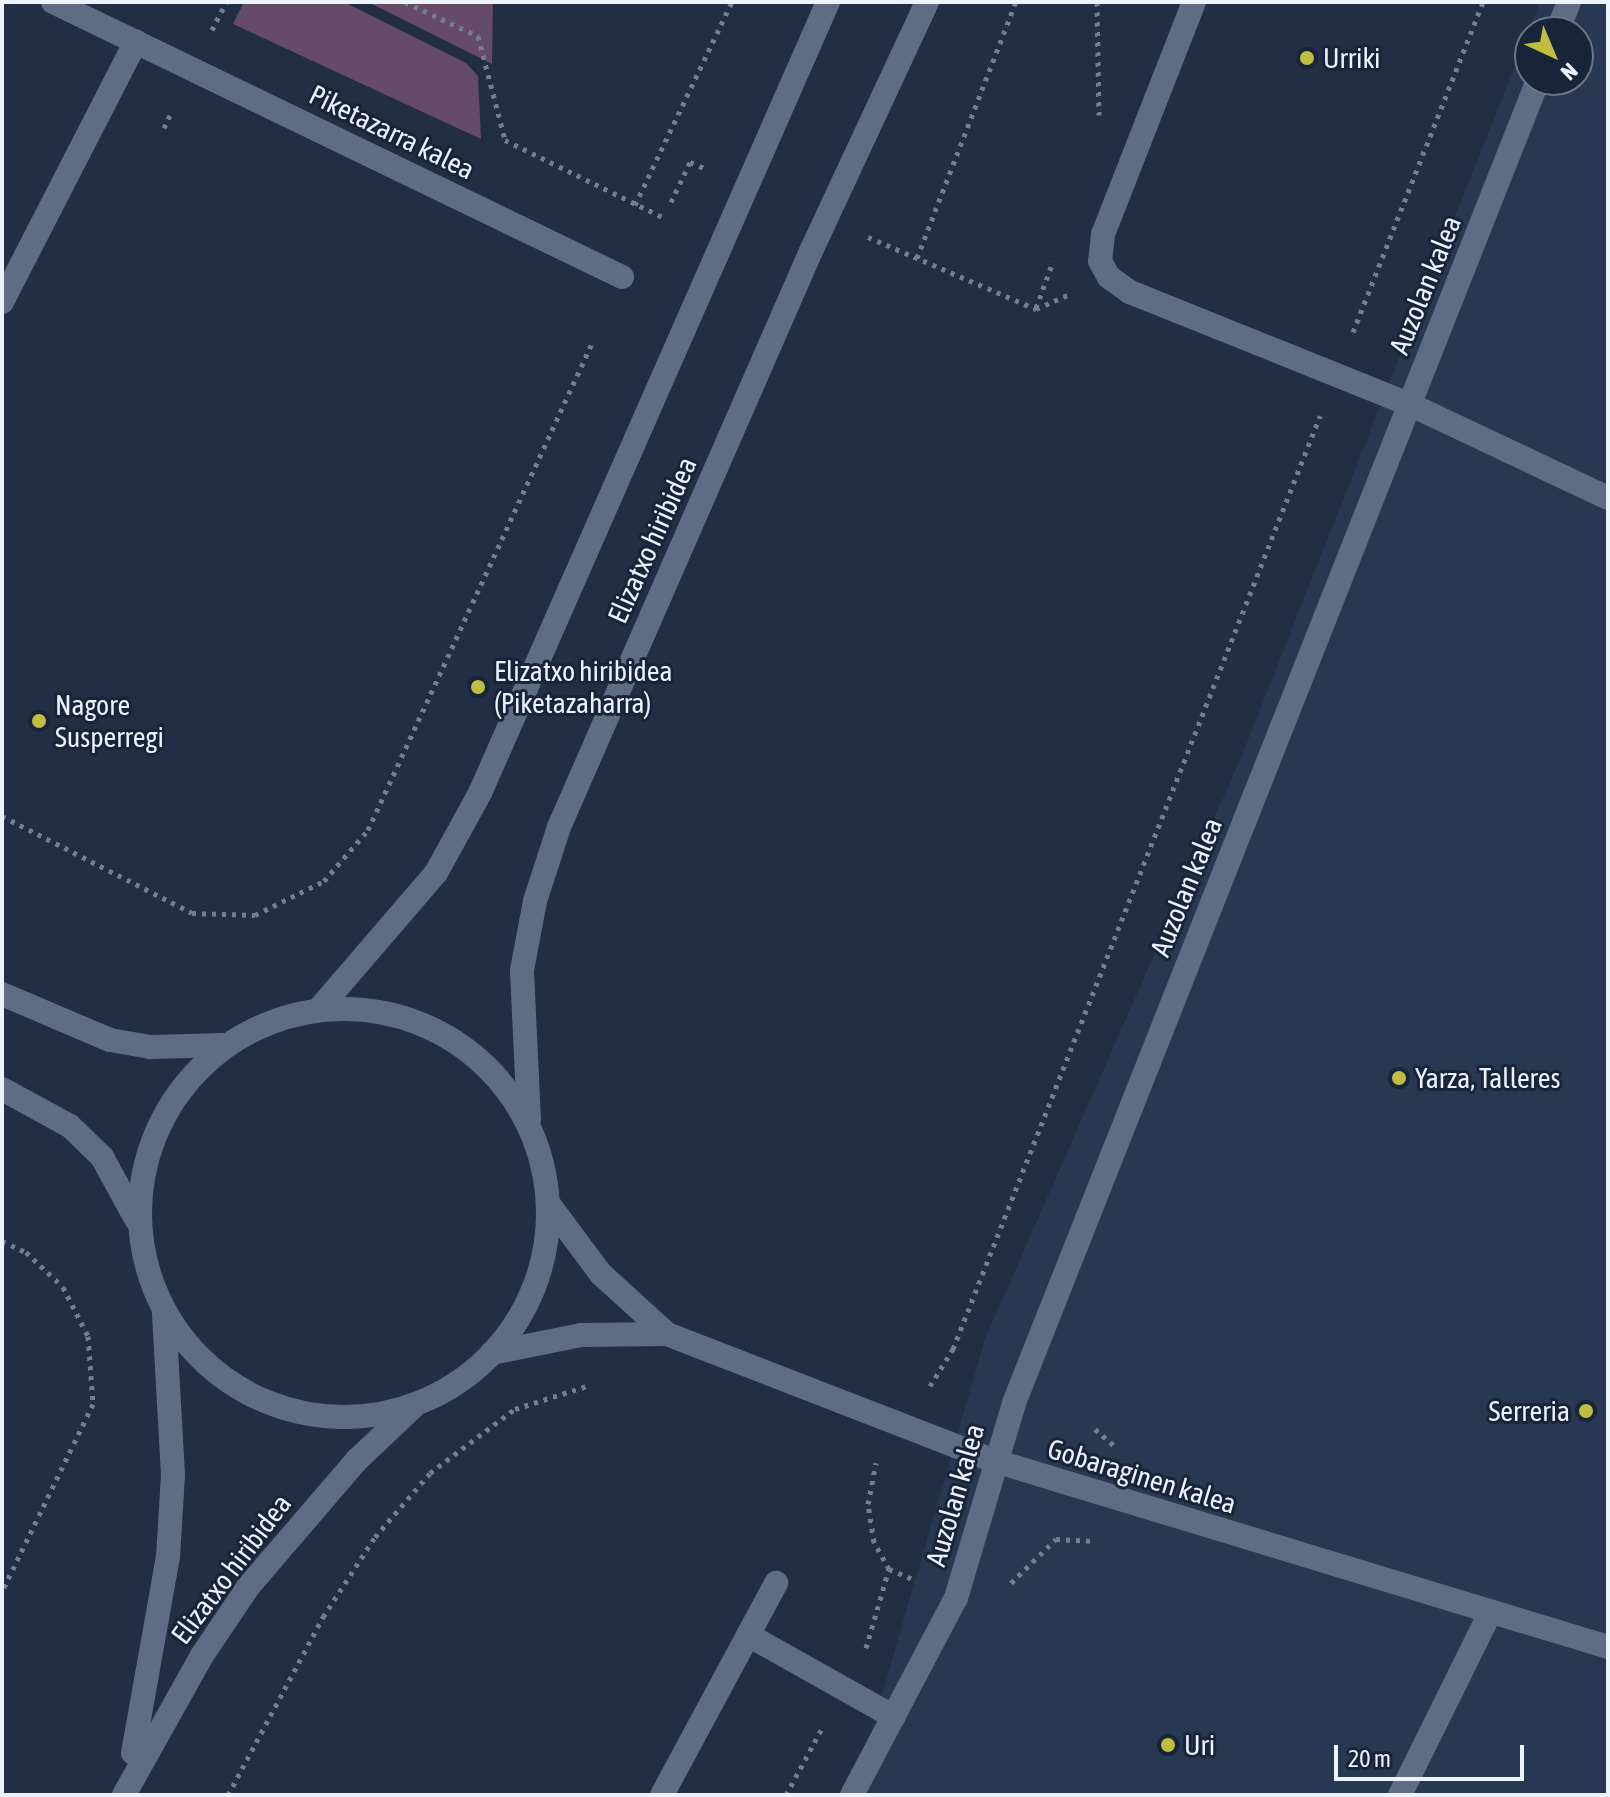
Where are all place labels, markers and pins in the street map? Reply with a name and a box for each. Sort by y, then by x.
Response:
place label: Urriki [1323,41,1380,75]
marker: Urriki [1298,49,1316,67]
place label: Elizatxo hiribidea (Piketazaharra) [494,654,672,720]
marker: Elizatxo hiribidea (Piketazaharra) [469,678,487,696]
place label: Nagore Susperregi [55,688,164,754]
marker: Nagore Susperregi [30,712,48,730]
place label: Yarza, Talleres [1415,1061,1560,1095]
marker: Yarza, Talleres [1390,1069,1408,1087]
place label: Serreria [1489,1394,1570,1428]
marker: Serreria [1577,1402,1595,1420]
place label: Uri [1184,1728,1215,1762]
marker: Uri [1159,1736,1177,1754]

